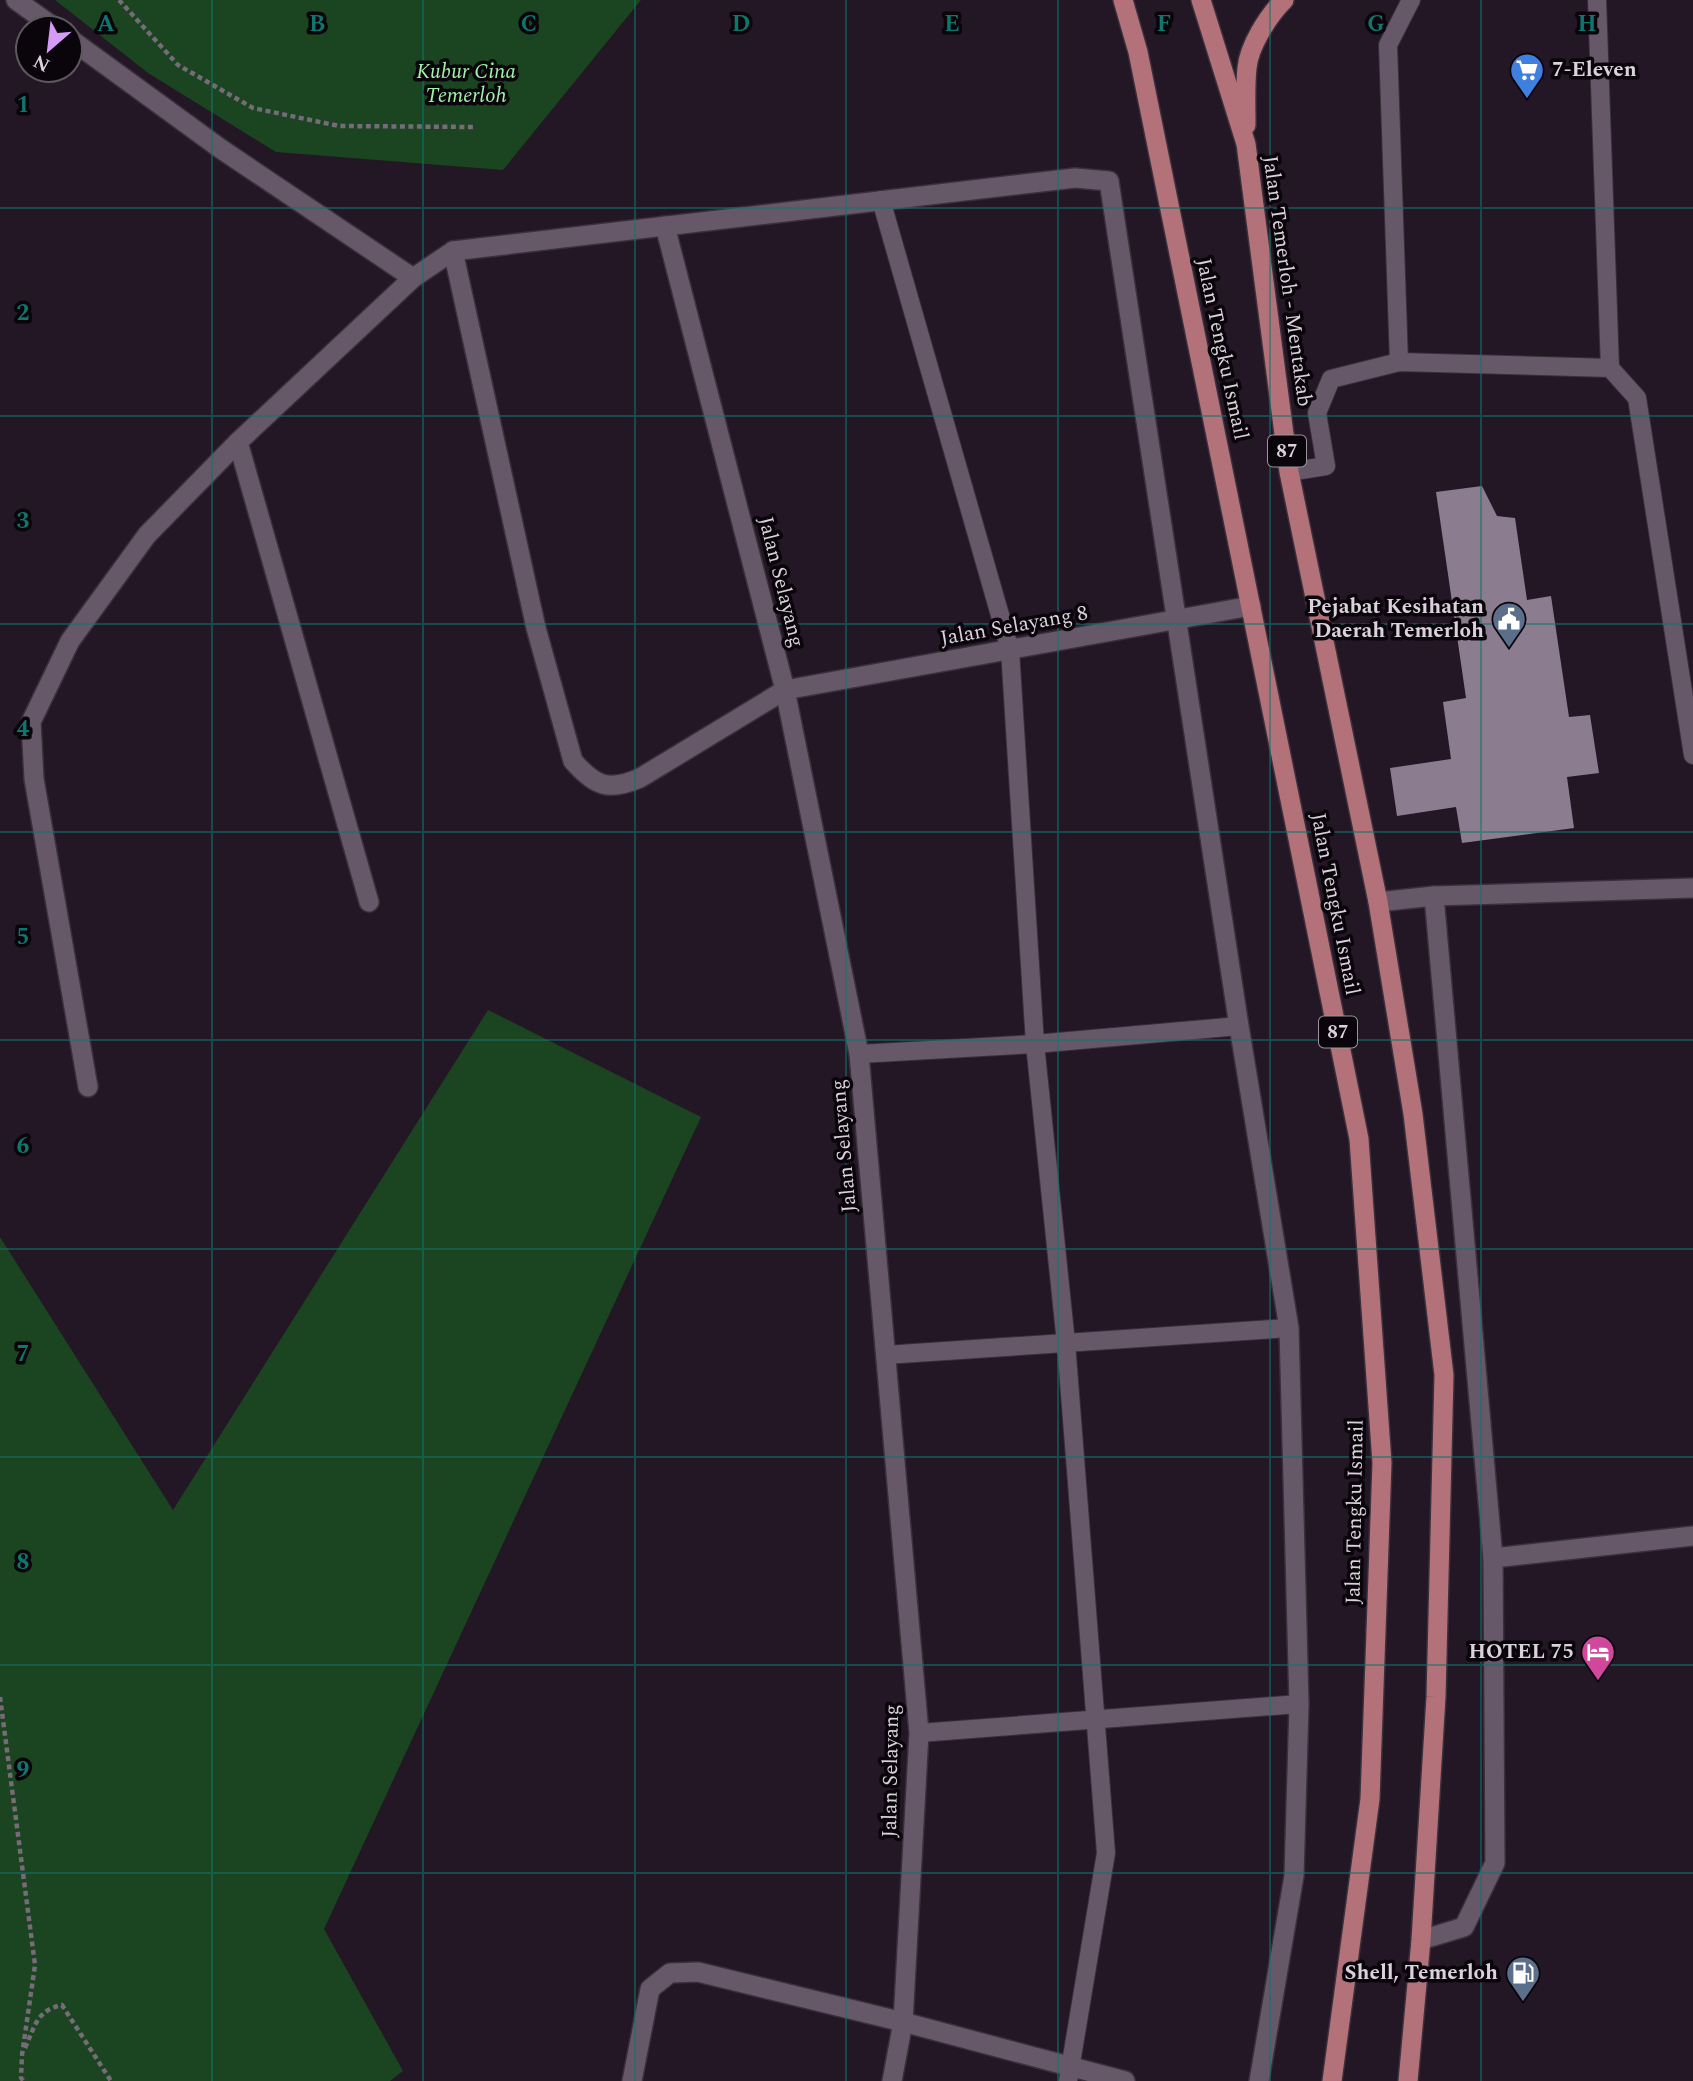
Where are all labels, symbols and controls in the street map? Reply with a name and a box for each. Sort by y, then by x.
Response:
text: A [97,7,115,42]
text: B [309,7,325,42]
text: C [521,7,537,42]
text: D [732,7,750,42]
text: E [944,7,960,42]
text: F [1157,7,1171,42]
text: G [1367,7,1385,42]
text: H [1577,7,1597,42]
north arrow [14,14,84,84]
text: N [28,46,55,79]
supermarket icon: 7-Eleven [1508,51,1546,100]
place label: 7-Eleven [1552,54,1637,86]
park label: Kubur Cina Temerloh [416,56,516,112]
text: 1 [17,88,29,123]
street label: Jalan Temerloh - Mentakab [1254,153,1320,409]
street label: Jalan Tengku Ismail [1187,255,1257,443]
text: 2 [17,296,30,331]
road number: 87 [1268,436,1306,466]
text: 3 [17,504,30,539]
street label: Jalan Selayang [749,513,813,651]
place label: Pejabat Kesihatan Daerah Temerloh [1307,591,1484,647]
street label: Jalan Selayang 8 [938,597,1090,655]
public building icon: Pejabat Kesihatan Daerah Temerloh [1490,600,1528,649]
text: 4 [17,712,30,747]
street label: Jalan Tengku Ismail [1302,810,1368,998]
text: 5 [17,920,29,955]
road number: 87 [1319,1016,1357,1048]
street label: Jalan Selayang [822,1078,866,1214]
text: 6 [17,1129,30,1164]
text: 7 [17,1337,29,1372]
street label: Jalan Tengku Ismail [1337,1419,1373,1605]
text: 8 [17,1545,29,1580]
hotel icon: HOTEL 75 [1579,1633,1617,1682]
place label: HOTEL 75 [1468,1636,1574,1668]
street label: Jalan Selayang [874,1704,908,1838]
text: 9 [17,1753,30,1788]
fuel station icon: Shell, Temerloh [1504,1954,1542,2003]
place label: Shell, Temerloh [1344,1957,1498,1989]

